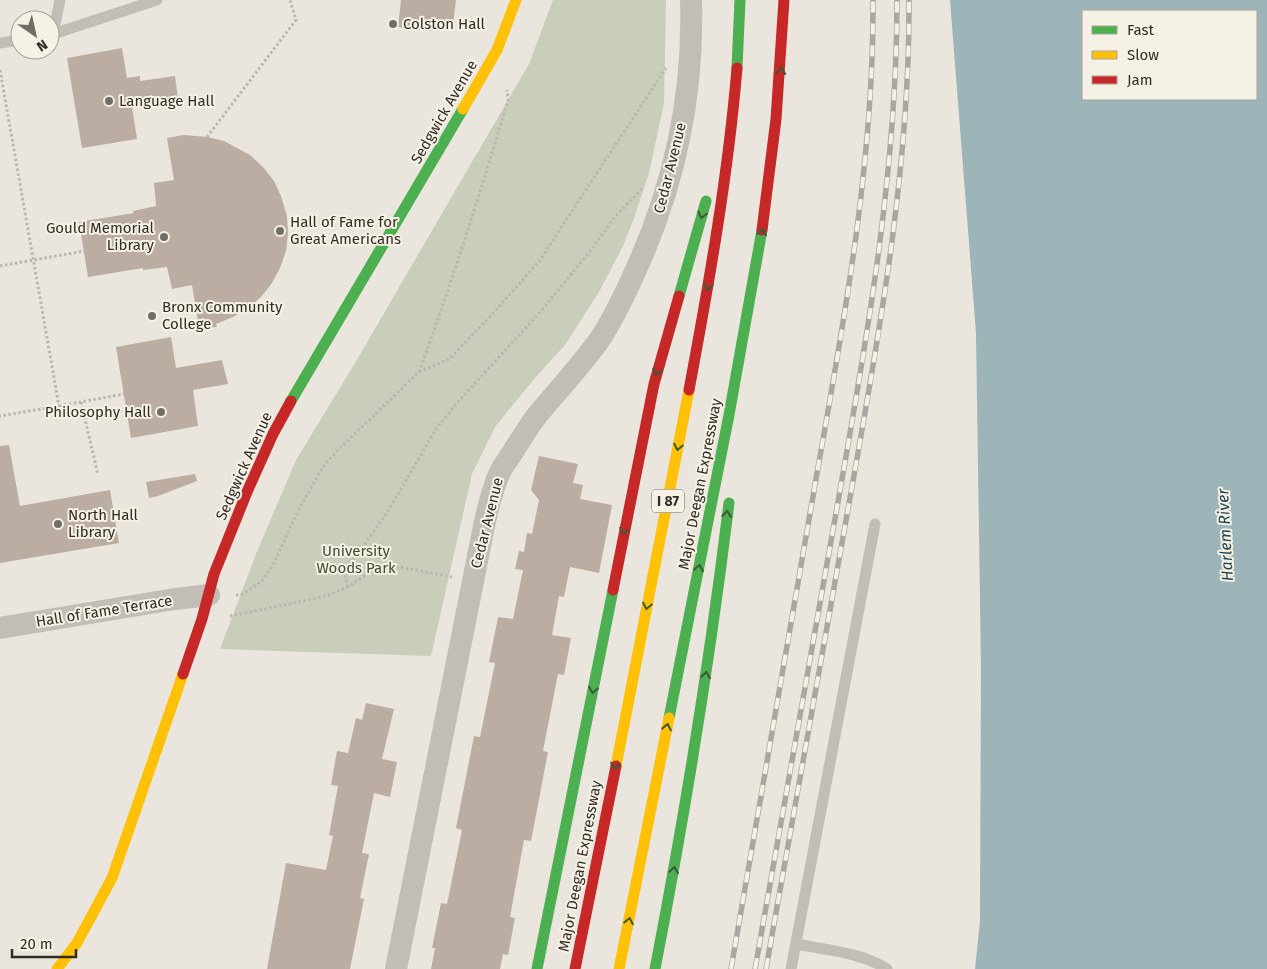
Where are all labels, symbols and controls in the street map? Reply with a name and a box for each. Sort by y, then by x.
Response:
north arrow [10,10,60,60]
legend [1082,10,1257,100]
place label: Colston Hall [403,15,486,33]
marker: Colston Hall [387,18,399,30]
text: Fast [1127,21,1154,39]
text: N [33,36,51,55]
text: Slow [1127,46,1159,64]
street label: Sedgwick Avenue [407,57,481,167]
one-way arrow [775,67,786,75]
text: Jam [1127,71,1153,89]
place label: Language Hall [119,92,215,110]
marker: Language Hall [103,95,115,107]
street label: Cedar Avenue [650,121,690,215]
one-way arrow [697,211,708,220]
place label: Hall of Fame for Great Americans [290,213,401,248]
place label: Gould Memorial Library [46,219,155,254]
marker: Hall of Fame for Great Americans [274,225,286,237]
one-way arrow [757,228,767,237]
marker: Gould Memorial Library [158,231,170,243]
one-way arrow [703,283,713,291]
place label: Bronx Community College [162,298,283,333]
marker: Bronx Community College [146,310,158,322]
one-way arrow [652,367,663,376]
street label: Major Deegan Expressway [675,396,726,571]
place label: Philosophy Hall [45,403,152,421]
marker: Philosophy Hall [155,406,167,418]
street label: Sedgwick Avenue [212,409,276,523]
one-way arrow [674,442,684,451]
street label: Cedar Avenue [467,476,507,570]
water label: Harlem River [1213,487,1237,582]
road number: I 87 [652,490,684,512]
place label: North Hall Library [68,506,139,541]
one-way arrow [721,509,732,517]
marker: North Hall Library [52,518,64,530]
one-way arrow [620,526,630,535]
park label: University Woods Park [316,542,396,577]
one-way arrow [693,564,704,573]
street label: Hall of Fame Terrace [35,591,173,631]
one-way arrow [642,602,653,611]
one-way arrow [700,670,710,679]
one-way arrow [588,686,598,694]
one-way arrow [661,723,672,732]
one-way arrow [611,761,621,770]
street label: Major Deegan Expressway [555,778,606,953]
one-way arrow [669,865,679,874]
one-way arrow [623,917,633,926]
scale bar [12,926,76,958]
text: 20 m [20,935,53,953]

